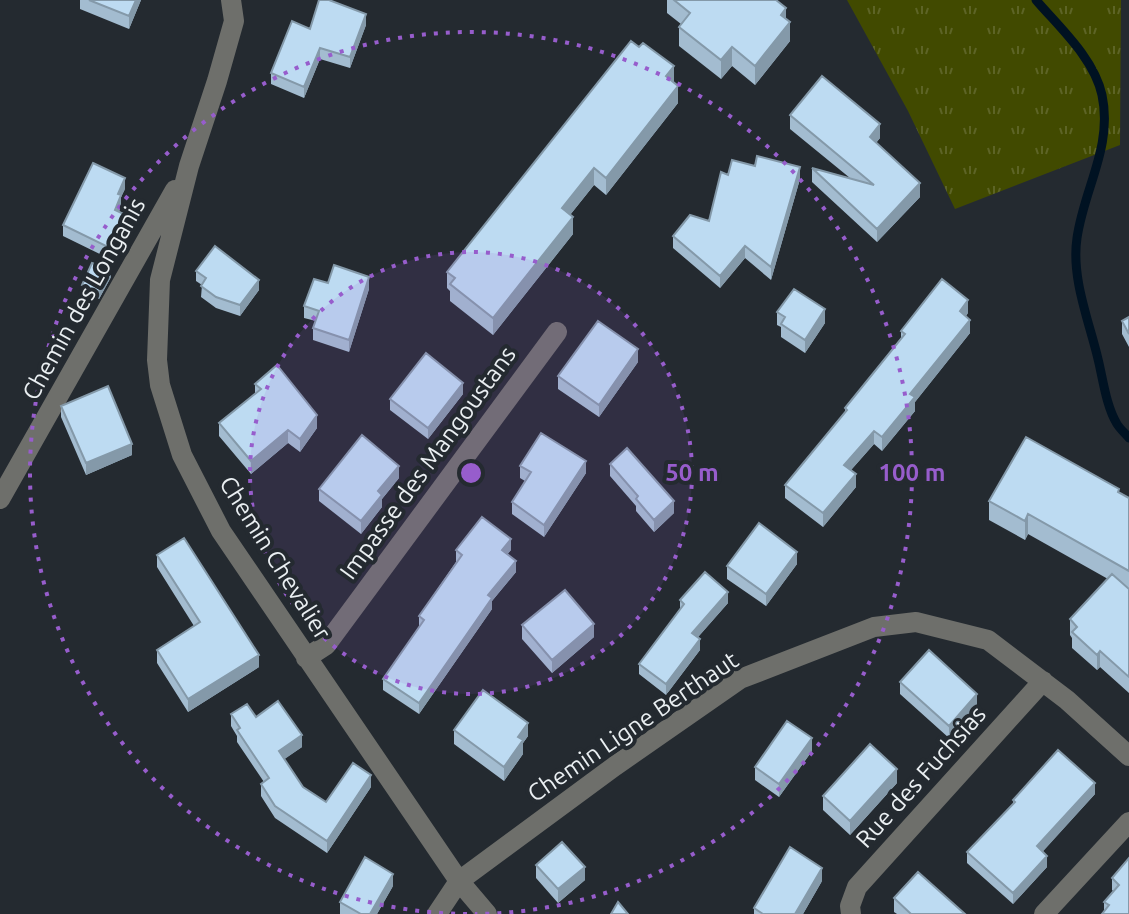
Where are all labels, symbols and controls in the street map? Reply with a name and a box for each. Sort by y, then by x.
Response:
street label: Chemin des Longanis [17,193,150,404]
street label: Impasse des Mangoustans [334,341,521,584]
centre of rings [457,459,485,487]
text: 50 m [665,459,719,486]
text: 100 m [879,459,945,486]
street label: Chemin Chevalier [214,471,337,644]
street label: Chemin Ligne Berthaut [522,646,743,807]
street label: Rue des Fuchsias [850,701,991,853]

